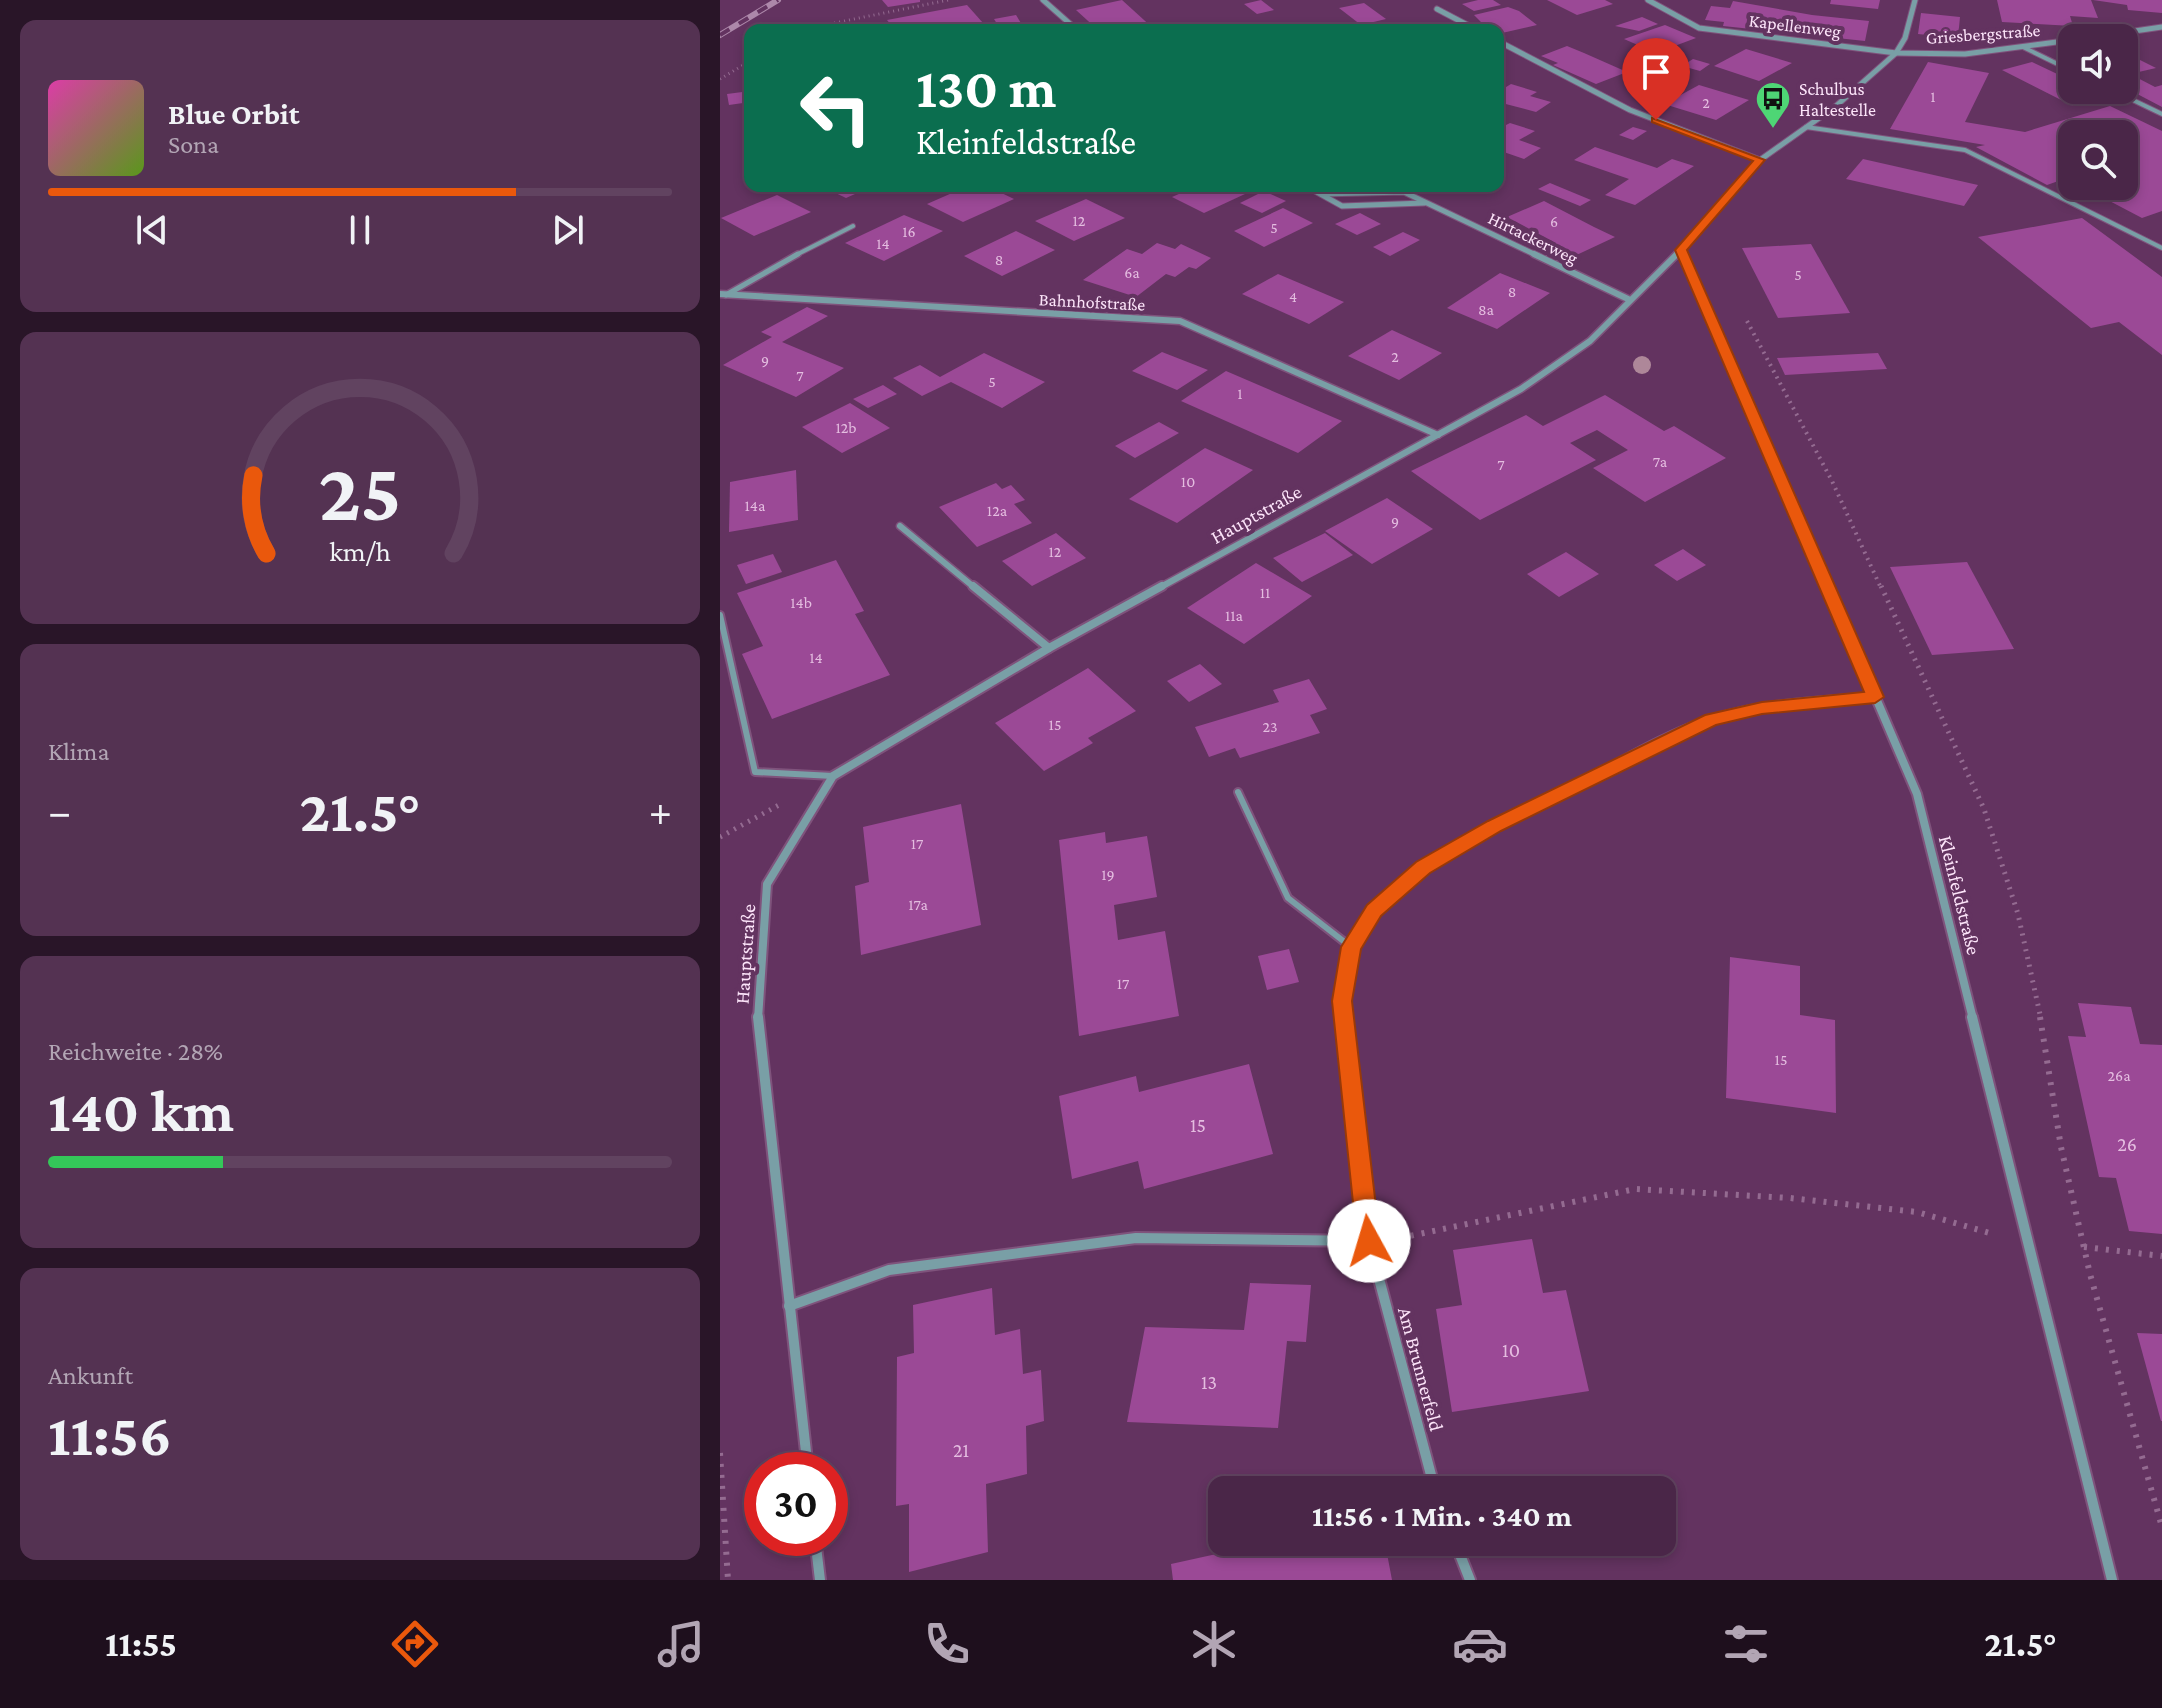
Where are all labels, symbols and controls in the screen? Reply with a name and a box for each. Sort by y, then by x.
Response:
street label: Kapellenweg [1748,10,1842,42]
street label: Griesbergstraße [1925,20,2041,48]
map controls [2058,24,2138,200]
button: sound [2058,24,2138,104]
pin [1622,38,1690,120]
icon: arrive [1634,50,1678,94]
icon: left [784,56,888,160]
text: 130 m [916,57,1057,119]
place label: Schulbus Haltestelle [1799,79,1876,120]
bus stop icon: Schulbus Haltestelle [1754,80,1792,130]
house number: 1 [1930,88,1936,105]
house number: 2 [1702,94,1710,111]
text: Blue Orbit [168,97,299,130]
button: search [2058,120,2138,200]
text: Kleinfeldstraße [916,122,1136,162]
text: Sona [168,130,219,159]
icon: previous [130,208,174,252]
icon: pause [338,208,382,252]
icon: next [546,208,590,252]
street label: Hirtackerweg [1485,208,1581,268]
house number: 12 [1073,212,1086,229]
house number: 6 [1550,213,1558,230]
house number: 5 [1270,219,1278,236]
house number: 16 [902,223,916,240]
house number: 14 [876,235,890,252]
house number: 8 [995,251,1003,268]
house number: 6a [1124,264,1140,281]
house number: 5 [1794,266,1802,283]
house number: 8 [1508,283,1516,300]
house number: 4 [1289,288,1297,305]
street label: Bahnhofstraße [1038,289,1146,315]
house number: 8a [1478,301,1495,318]
house number: 2 [1391,348,1399,365]
house number: 9 [761,352,769,369]
house number: 7 [796,367,804,384]
house number: 5 [988,373,996,390]
house number: 1 [1237,385,1243,402]
house number: 12b [835,419,857,436]
text: 25 [318,445,402,538]
house number: 7a [1653,453,1668,470]
house number: 7 [1497,456,1505,473]
house number: 10 [1181,473,1195,490]
street label: Hauptstraße [1207,480,1306,549]
house number: 14a [745,497,766,514]
house number: 12a [987,502,1008,519]
house number: 9 [1391,513,1399,530]
text: km/h [329,535,391,567]
house number: 12 [1049,543,1062,560]
house number: 11 [1260,584,1270,601]
house number: 14b [790,594,812,611]
house number: 11a [1225,607,1244,624]
house number: 14 [809,649,823,666]
house number: 15 [1049,716,1061,733]
house number: 23 [1262,718,1278,735]
text: Klima [48,737,110,766]
text: 21.5° [299,777,421,844]
text: − [48,787,71,835]
text: + [649,787,672,835]
street label: Kleinfeldstraße [1935,833,1986,957]
house number: 17 [911,835,924,852]
house number: 19 [1101,866,1115,883]
house number: 17a [908,896,928,913]
street label: Hauptstraße [731,903,760,1005]
house number: 17 [1117,975,1130,992]
text: Reichweite · 28% [48,1037,223,1066]
house number: 15 [1775,1051,1787,1068]
house number: 26a [2107,1067,2131,1084]
text: 140 km [48,1077,234,1144]
house number: 15 [1190,1114,1206,1136]
house number: 26 [2117,1133,2137,1155]
position arrow [1327,1199,1411,1283]
street label: Am Brunnerfeld [1394,1305,1448,1434]
house number: 10 [1502,1339,1520,1361]
text: Ankunft [48,1361,133,1390]
house number: 13 [1201,1371,1217,1393]
text: 11:56 [48,1401,172,1468]
house number: 21 [953,1439,969,1461]
speed limit sign: 30 [744,1452,848,1556]
text: 11:56 · 1 Min. · 340 m [1312,1499,1572,1532]
icon: directions [387,1616,443,1672]
icon: music [653,1616,709,1672]
icon: phone [919,1616,975,1672]
icon: climate [1186,1616,1242,1672]
icon: car [1452,1616,1508,1672]
icon: filters [1718,1616,1774,1672]
text: 11:55 [105,1624,177,1664]
text: 21.5° [1984,1624,2057,1664]

